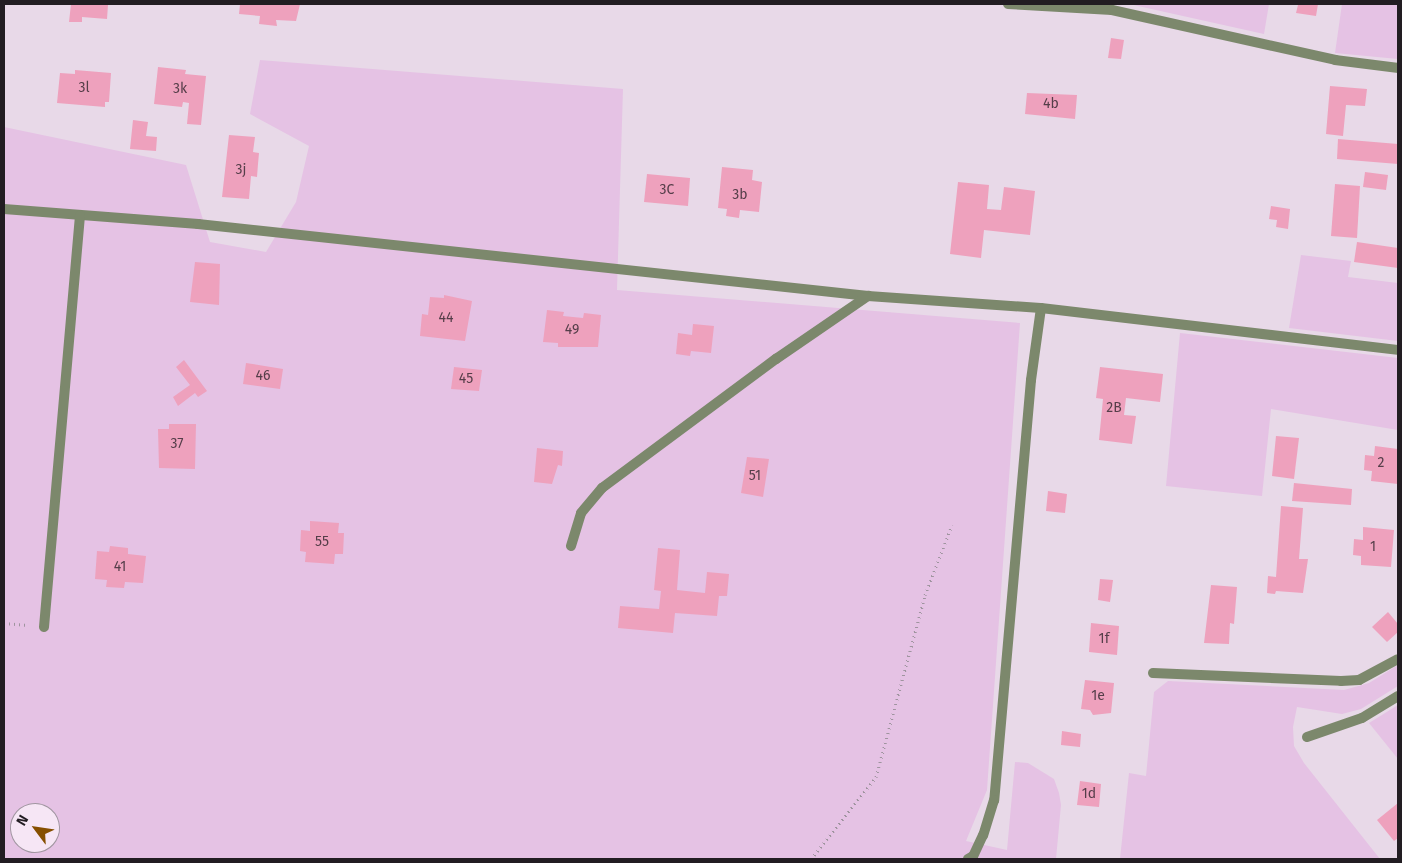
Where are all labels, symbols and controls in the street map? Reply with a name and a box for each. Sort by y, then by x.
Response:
house number: 3l [78,80,90,96]
house number: 3k [173,81,187,97]
house number: 4b [1043,96,1059,112]
house number: 3j [236,162,246,178]
house number: 3C [660,182,674,198]
house number: 3b [732,187,748,203]
house number: 44 [439,310,453,326]
house number: 49 [565,322,579,338]
house number: 46 [256,368,270,384]
house number: 45 [459,371,473,387]
house number: 2B [1106,400,1122,416]
house number: 37 [170,436,184,452]
house number: 2 [1378,455,1384,471]
house number: 51 [749,468,761,484]
house number: 55 [315,534,329,550]
house number: 1 [1370,539,1376,555]
house number: 41 [114,559,126,575]
house number: 1f [1099,631,1109,647]
house number: 1e [1091,688,1105,704]
house number: 1d [1082,786,1096,802]
north arrow [10,803,60,853]
text: N [13,812,32,829]

